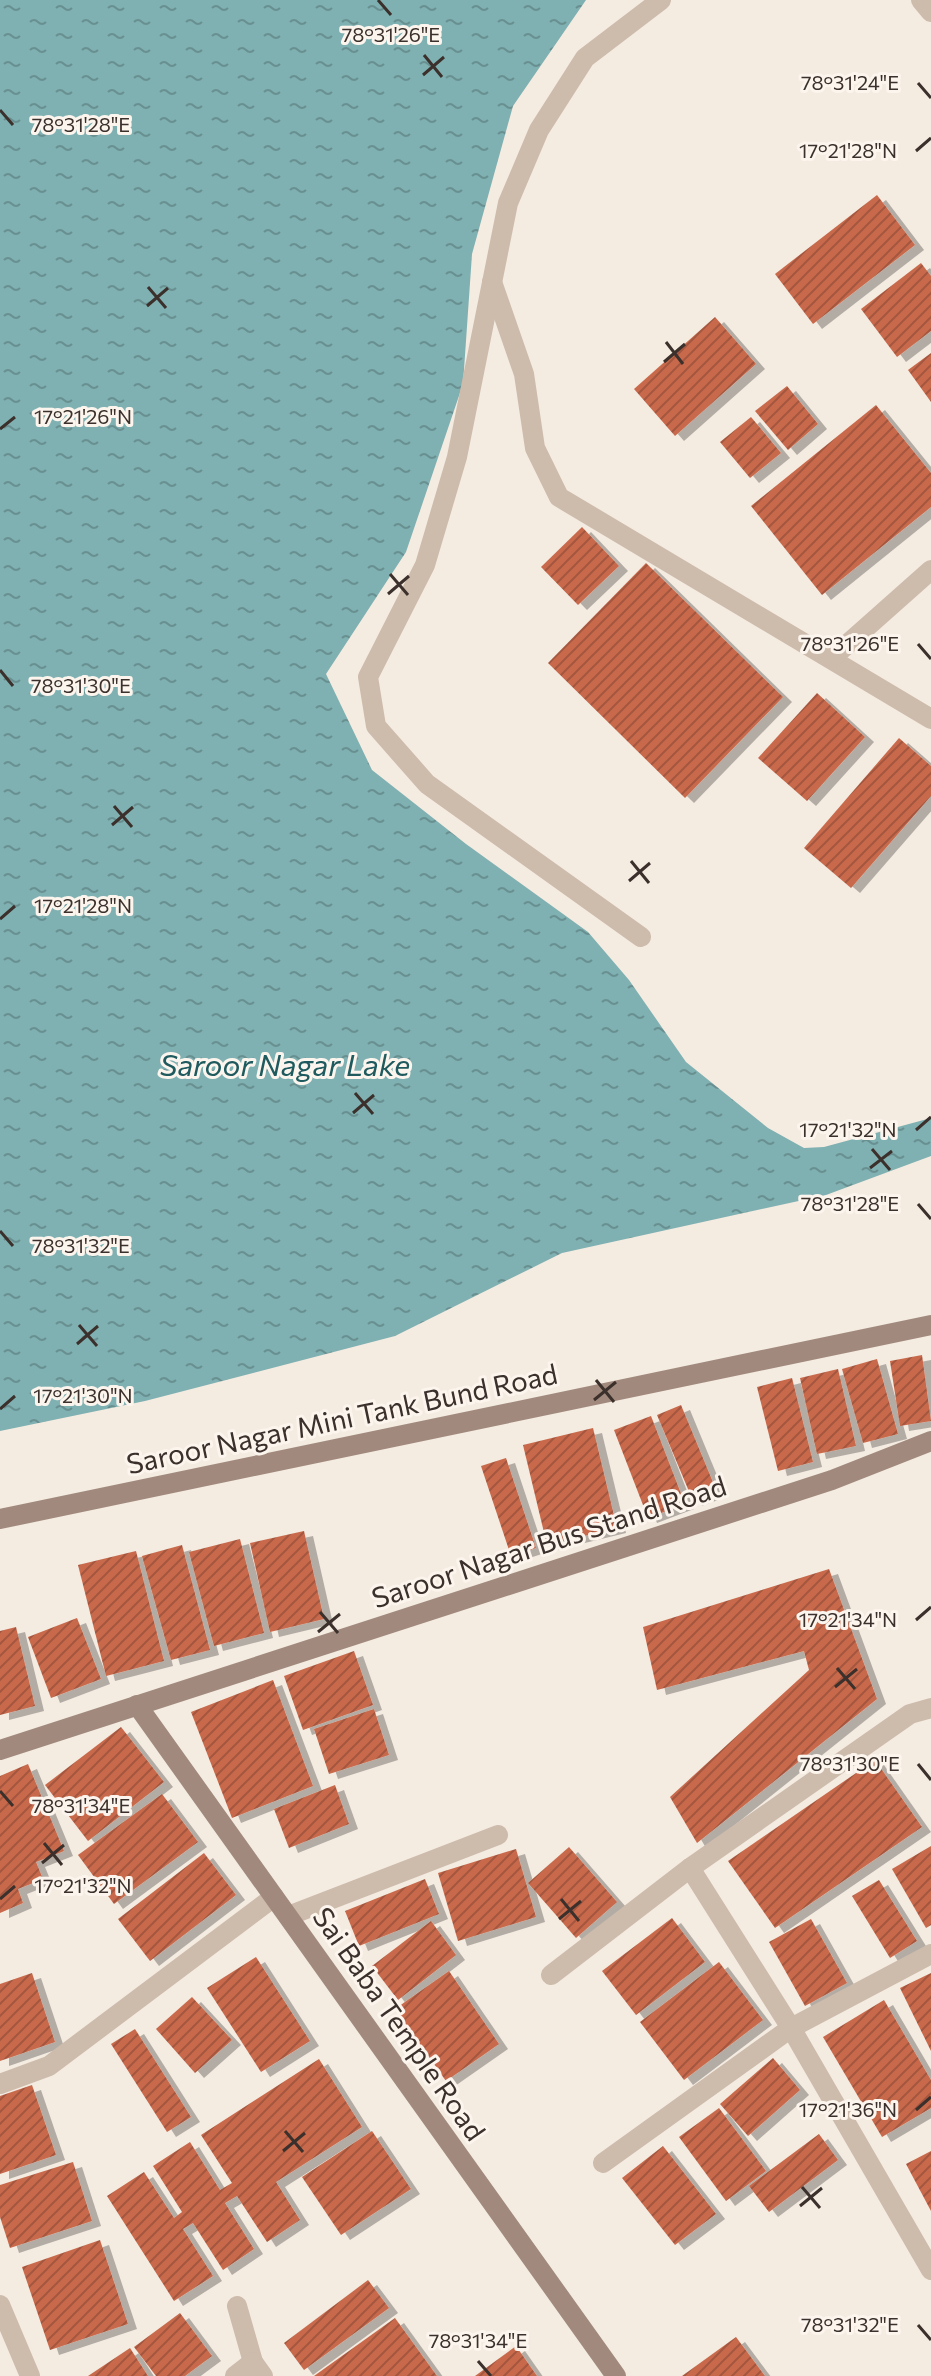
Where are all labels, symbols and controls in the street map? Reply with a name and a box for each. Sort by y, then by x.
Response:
text: 78°31'26"E [342,22,440,46]
text: 78°31'24"E [801,70,899,94]
text: 78°31'28"E [32,112,130,136]
text: 17°21'28"N [799,138,897,162]
text: 17°21'26"N [34,404,132,428]
text: 78°31'26"E [801,631,899,655]
text: 78°31'30"E [31,673,131,697]
text: 17°21'28"N [34,893,132,917]
water label: Saroor Nagar Lake [160,1045,410,1082]
text: 17°21'32"N [799,1117,897,1141]
text: 78°31'28"E [801,1191,899,1215]
text: 78°31'32"E [32,1233,130,1257]
street label: Saroor Nagar Mini Tank Bund Road [123,1356,560,1480]
text: 17°21'30"N [33,1383,133,1407]
street label: Saroor Nagar Bus Stand Road [367,1468,730,1615]
text: 17°21'34"N [799,1607,897,1631]
text: 78°31'30"E [800,1751,900,1775]
text: 78°31'34"E [32,1793,130,1817]
text: 17°21'32"N [34,1873,132,1897]
street label: Sai Baba Temple Road [306,1900,493,2147]
text: 17°21'36"N [799,2097,897,2121]
text: 78°31'32"E [801,2312,899,2336]
text: 78°31'34"E [429,2328,527,2352]

